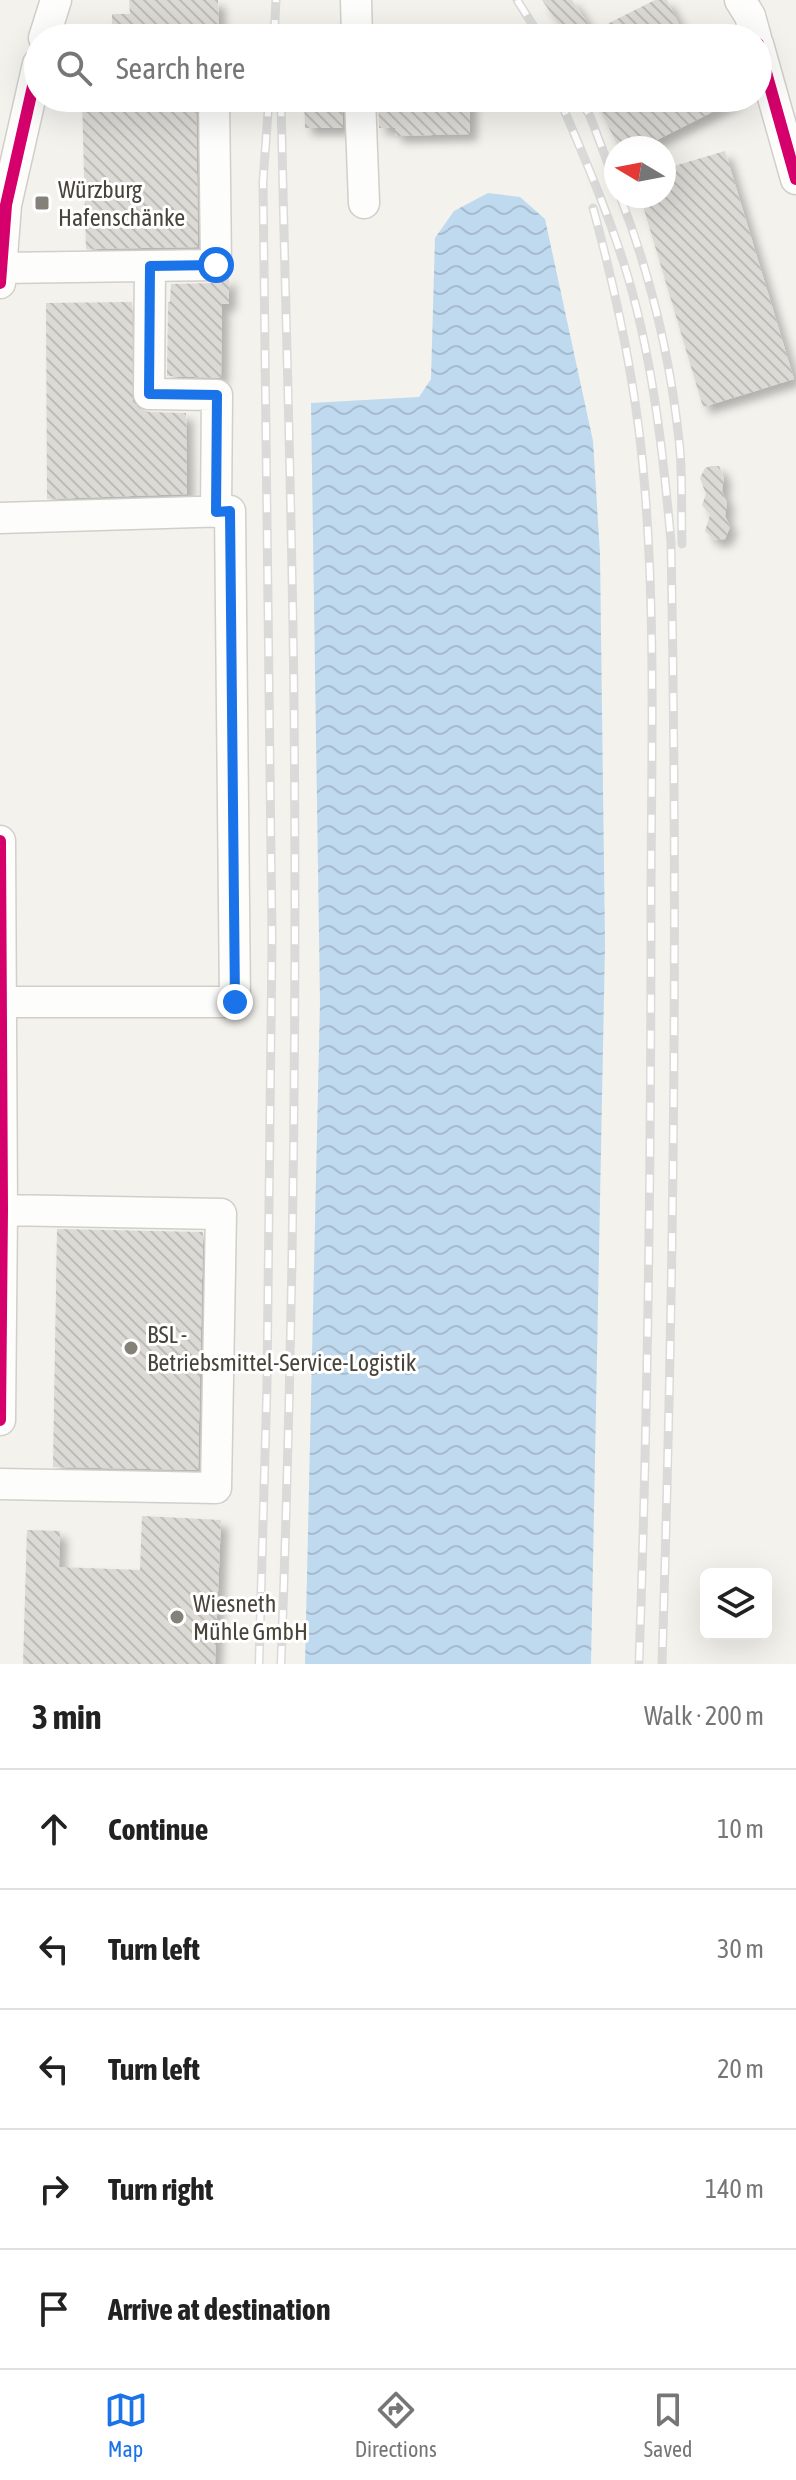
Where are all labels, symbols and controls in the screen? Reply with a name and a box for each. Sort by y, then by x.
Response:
search box [24,24,772,112]
icon: search [52,46,96,90]
text: Search here [116,51,245,85]
north arrow [604,136,676,208]
place label: Würzburg Hafenschänke [58,176,185,231]
marker: Würzburg Hafenschänke [33,194,51,212]
route start [198,247,234,283]
route end [217,984,253,1020]
place label: BSL - Betriebsmittel-Service-Logistik [147,1321,417,1376]
marker: BSL - Betriebsmittel-Service-Logistik [122,1339,140,1357]
map controls [700,1568,772,1640]
button: layers [700,1568,772,1640]
place label: Wiesneth Mühle GmbH [193,1590,308,1645]
marker: Wiesneth Mühle GmbH [168,1608,186,1626]
text: 3 min [32,1697,101,1736]
text: Walk · 200 m [644,1701,764,1731]
icon: ahead [32,1807,76,1851]
text: Continue [108,1812,208,1846]
text: 10 m [717,1814,764,1844]
icon: left [32,1927,76,1971]
text: Turn left [108,1932,200,1966]
text: 30 m [717,1934,764,1964]
icon: left [32,2047,76,2091]
text: Turn left [108,2052,200,2086]
text: 20 m [717,2054,764,2084]
icon: right [32,2167,76,2211]
text: Turn right [108,2172,214,2206]
text: 140 m [705,2174,764,2204]
icon: arrive [32,2287,76,2331]
text: Arrive at destination [108,2292,330,2326]
tab: Map [104,2388,148,2462]
tab: Directions [355,2388,437,2462]
tab: Saved [644,2388,692,2462]

